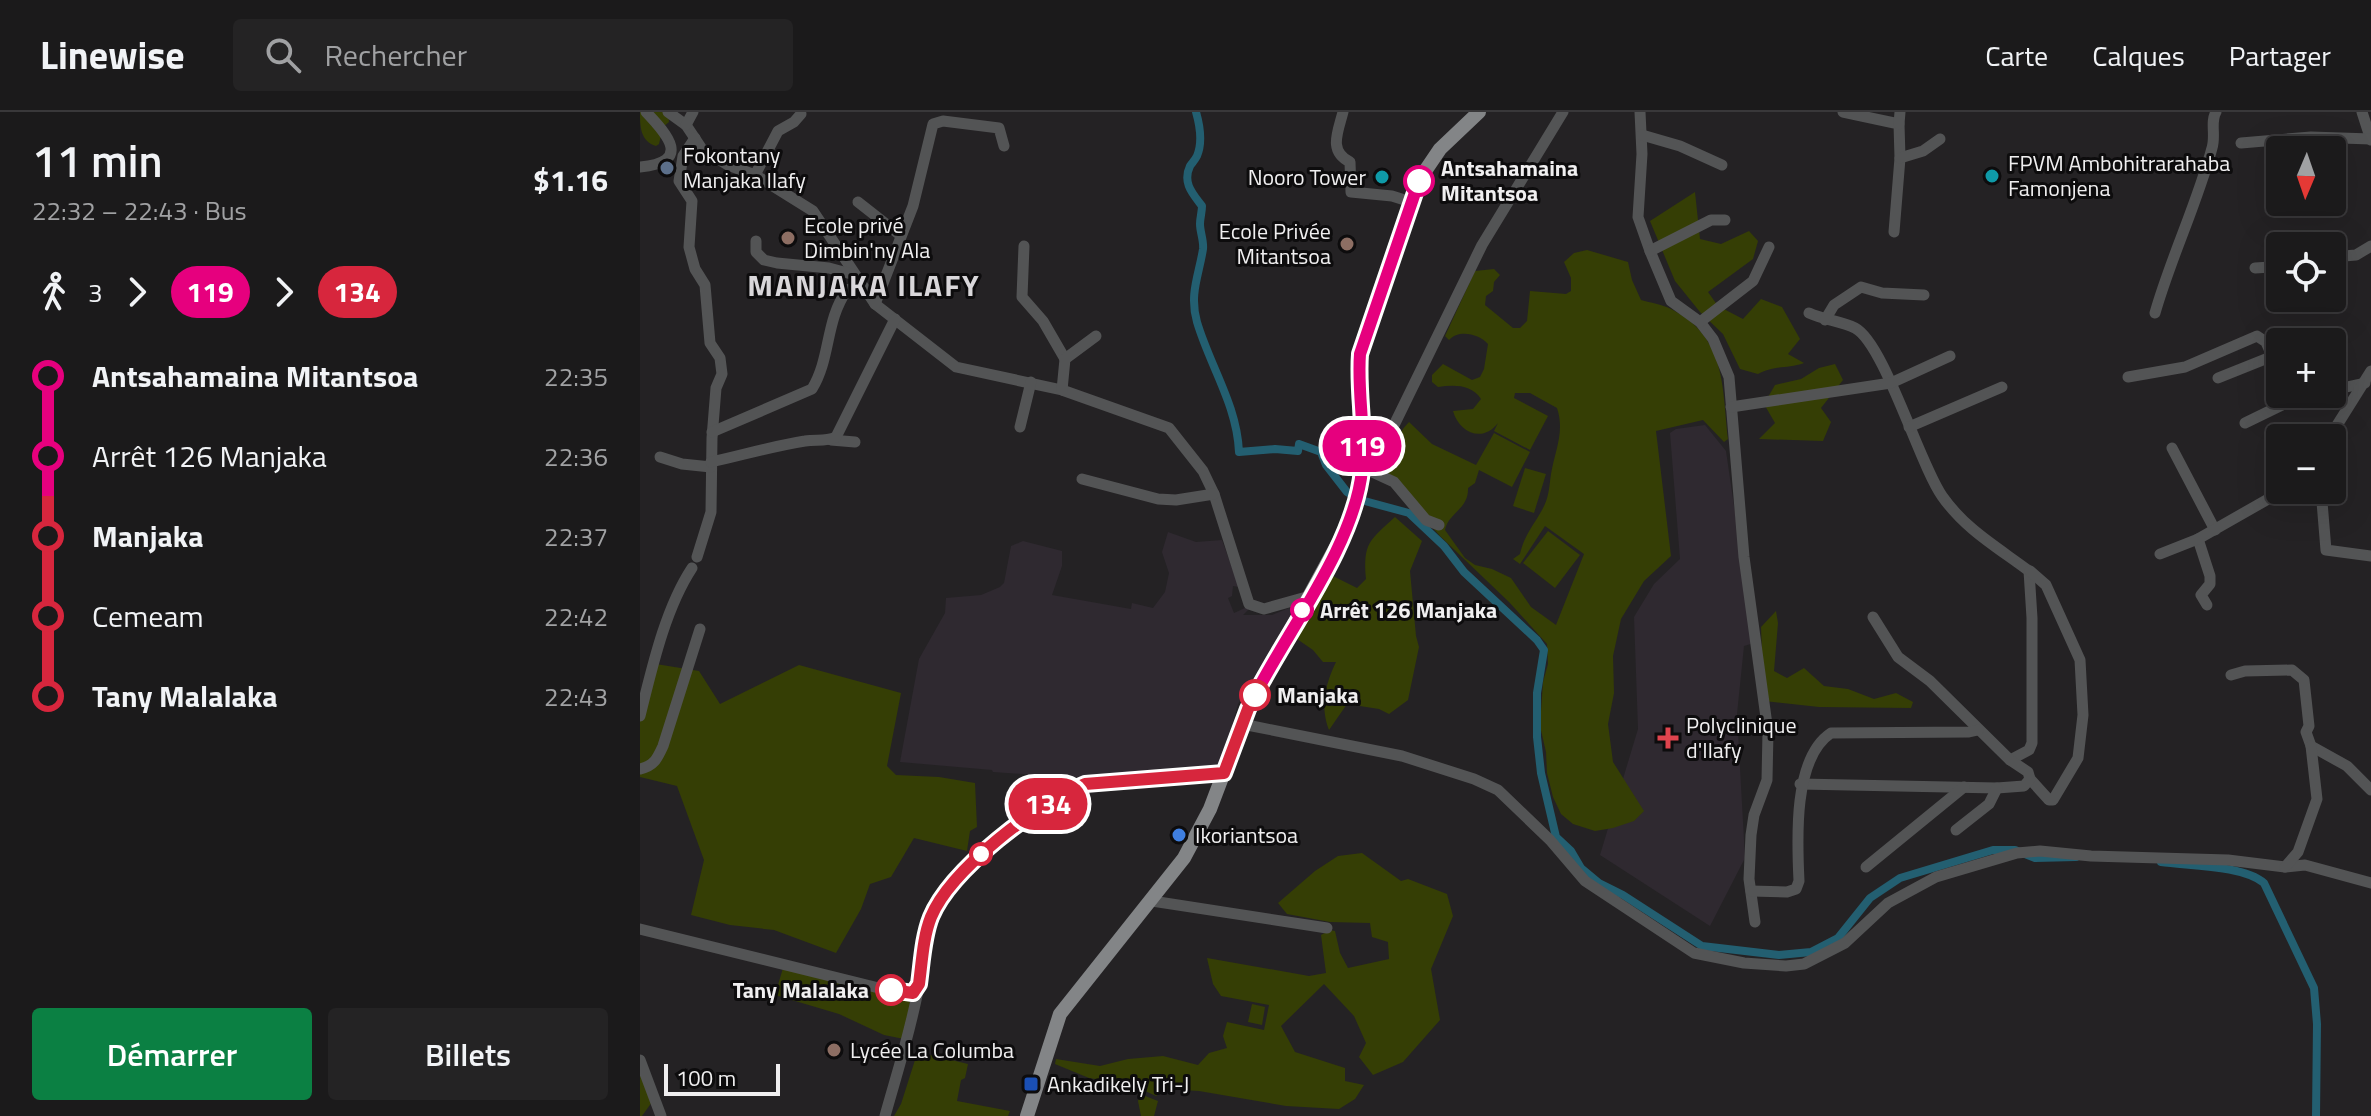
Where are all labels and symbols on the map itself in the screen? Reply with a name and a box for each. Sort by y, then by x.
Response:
north arrow [2266,136,2346,216]
place label: Fokontany Manjaka Ilafy [683,138,806,197]
place label: FPVM Ambohitrarahaba Famonjena [2008,146,2230,205]
place label: Antsahamaina Mitantsoa [1441,151,1578,210]
marker: Fokontany Manjaka Ilafy [658,159,676,177]
place label: Nooro Tower [1248,160,1366,194]
marker: Antsahamaina Mitantsoa [1404,166,1434,196]
marker: FPVM Ambohitrarahaba Famonjena [1983,167,2001,185]
marker: Nooro Tower [1373,168,1391,186]
place label: Ecole privé Dimbin'ny Ala [804,208,930,267]
place label: Ecole Privée Mitantsoa [1219,214,1331,273]
marker: Ecole privé Dimbin'ny Ala [779,229,797,247]
marker: Ecole Privée Mitantsoa [1338,235,1356,253]
district label: MANJAKA ILAFY [747,262,981,308]
line badge: 119 [1316,420,1408,472]
place label: Arrêt 126 Manjaka [1320,593,1497,627]
marker: Arrêt 126 Manjaka [1291,599,1313,621]
place label: Manjaka [1277,678,1359,712]
marker: Manjaka [1240,680,1270,710]
place label: Polyclinique d'Ilafy [1686,708,1797,767]
marker: Polyclinique d'Ilafy [1657,727,1679,749]
line badge: 134 [1002,778,1094,830]
place label: Ikoriantsoa [1195,818,1298,852]
marker: Ikoriantsoa [1170,826,1188,844]
unlabelled marker [970,843,992,865]
place label: Tany Malalaka [733,973,869,1007]
marker: Tany Malalaka [876,975,906,1005]
place label: Lycée La Columba [850,1033,1014,1067]
marker: Lycée La Columba [825,1041,843,1059]
scale bar [664,1060,780,1096]
place label: Ankadikely Tri-J [1047,1067,1189,1101]
marker: Ankadikely Tri-J [1022,1075,1040,1093]

